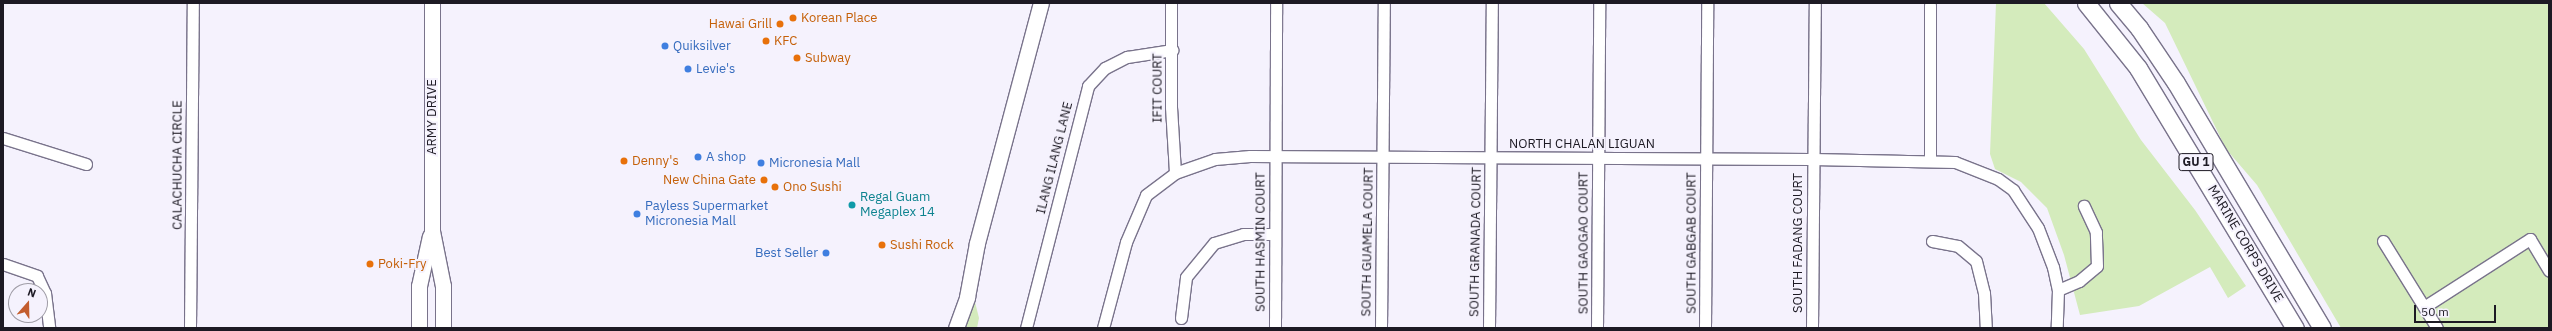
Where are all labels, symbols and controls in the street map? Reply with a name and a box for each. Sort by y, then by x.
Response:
place label: Korean Place [801,10,877,26]
marker: Korean Place [788,13,798,23]
place label: Hawai Grill [709,16,772,32]
marker: Hawai Grill [775,19,785,29]
place label: KFC [774,33,797,49]
marker: KFC [761,36,771,46]
place label: Quiksilver [673,38,731,54]
marker: Quiksilver [660,41,670,51]
place label: Subway [805,50,851,66]
marker: Subway [792,53,802,63]
street label: IFIT COURT [1150,53,1166,123]
place label: Levie's [696,61,735,77]
marker: Levie's [683,64,693,74]
street label: ARMY DRIVE [424,79,440,155]
street label: CALACHUCHA CIRCLE [170,100,186,230]
street label: ILANG ILANG LANE [1034,100,1076,216]
street label: NORTH CHALAN LIGUAN [1509,136,1655,152]
place label: A shop [706,149,746,165]
marker: A shop [693,152,703,162]
road number: GU 1 [2178,152,2214,172]
place label: Denny's [632,153,679,169]
place label: Micronesia Mall [769,155,860,171]
marker: Denny's [619,156,629,166]
marker: Micronesia Mall [756,158,766,168]
street label: SOUTH GUAMELA COURT [1359,167,1377,317]
street label: SOUTH GRANADA COURT [1467,167,1485,317]
place label: New China Gate [663,172,756,188]
street label: SOUTH HASMIN COURT [1253,172,1269,312]
street label: SOUTH GAOGAO COURT [1576,172,1592,314]
street label: SOUTH GABGAB COURT [1684,172,1700,314]
street label: SOUTH FADANG COURT [1790,173,1806,313]
marker: New China Gate [759,175,769,185]
place label: Ono Sushi [783,179,842,195]
marker: Ono Sushi [770,182,780,192]
street label: MARINE CORPS DRIVE [2204,183,2286,305]
place label: Regal Guam Megaplex 14 [860,190,935,221]
place label: Payless Supermarket Micronesia Mall [645,199,768,230]
marker: Regal Guam Megaplex 14 [847,200,857,210]
marker: Payless Supermarket Micronesia Mall [632,209,642,219]
place label: Sushi Rock [890,237,954,253]
marker: Sushi Rock [877,240,887,250]
place label: Best Seller [755,245,818,261]
marker: Best Seller [821,248,831,258]
place label: Poki-Fry [378,256,427,272]
marker: Poki-Fry [365,259,375,269]
north arrow [8,283,48,323]
text: N [26,285,38,301]
scale bar [2416,297,2498,323]
text: 50 m [2421,304,2449,319]

